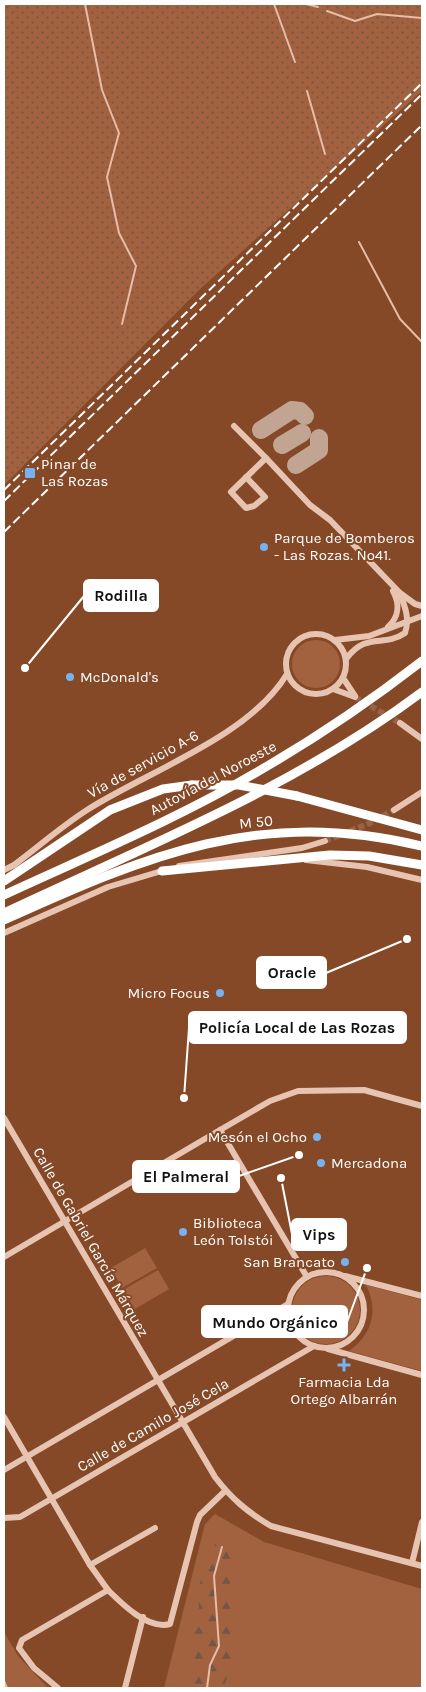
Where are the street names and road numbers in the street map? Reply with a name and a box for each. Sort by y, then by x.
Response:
street label: Vía de servicio A-6 [84,726,202,802]
street label: Autovía del Noroeste [147,737,279,819]
street label: M 50 [238,811,274,833]
street label: Calle de Gabriel García Márquez [29,1144,153,1340]
street label: Calle de Camilo José Cela [74,1374,232,1476]

